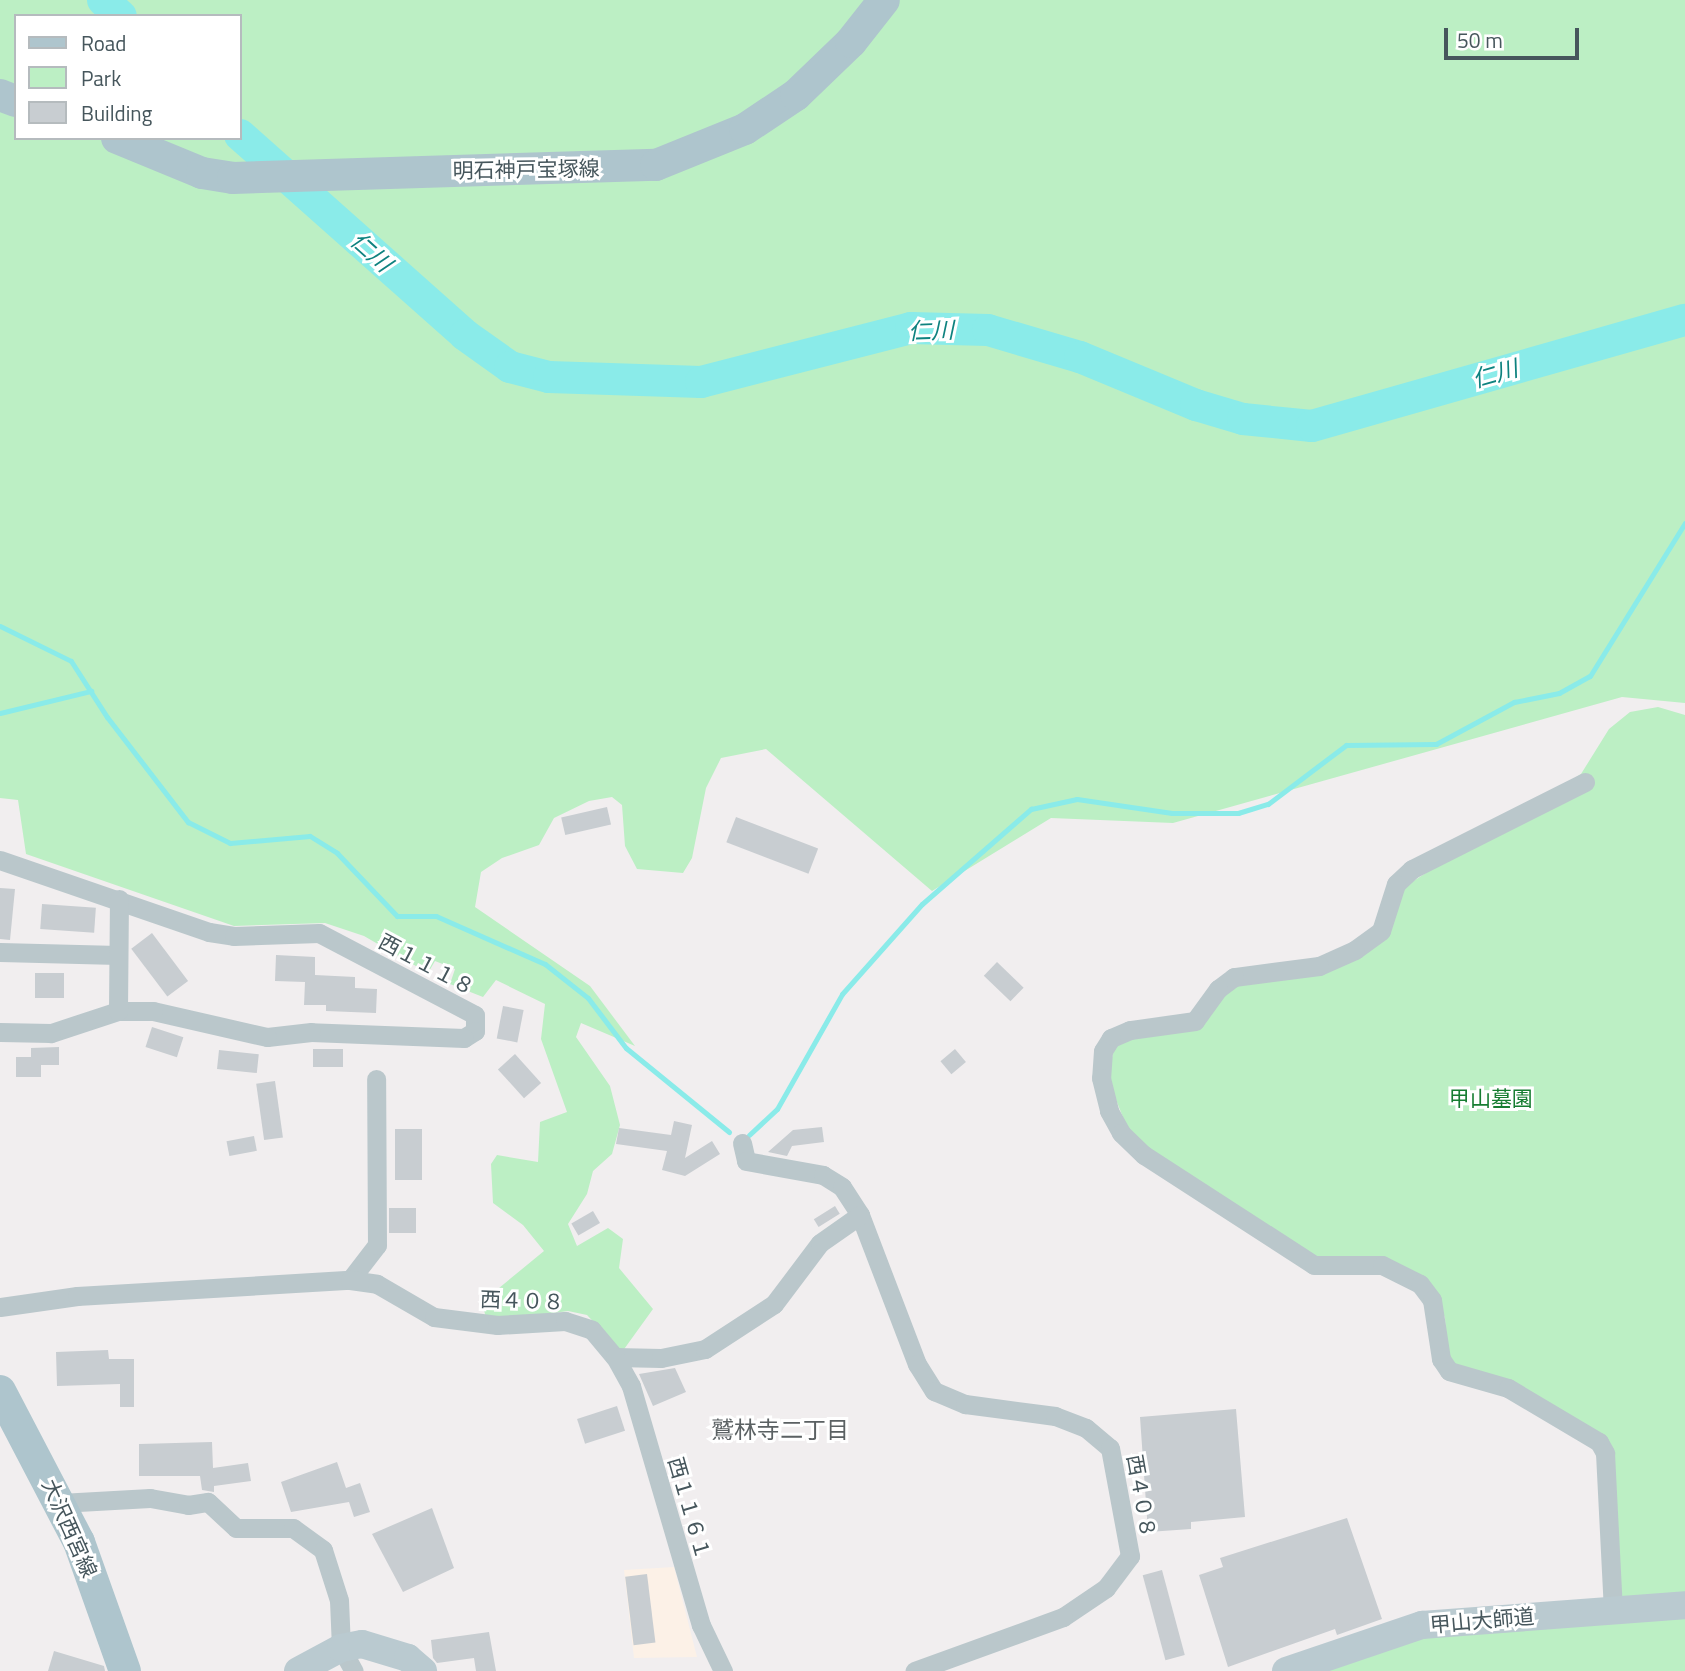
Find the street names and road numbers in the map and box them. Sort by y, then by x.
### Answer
street label: 明石神戸宝塚線 [452,155,600,183]
street label: 西１１１８ [375,928,479,1000]
street label: 西４０８ [480,1286,564,1314]
street label: 西４０８ [1122,1452,1162,1540]
street label: 西１１６１ [663,1454,717,1562]
street label: 大沢西宮線 [37,1475,103,1581]
street label: 甲山大師道 [1429,1603,1535,1637]

